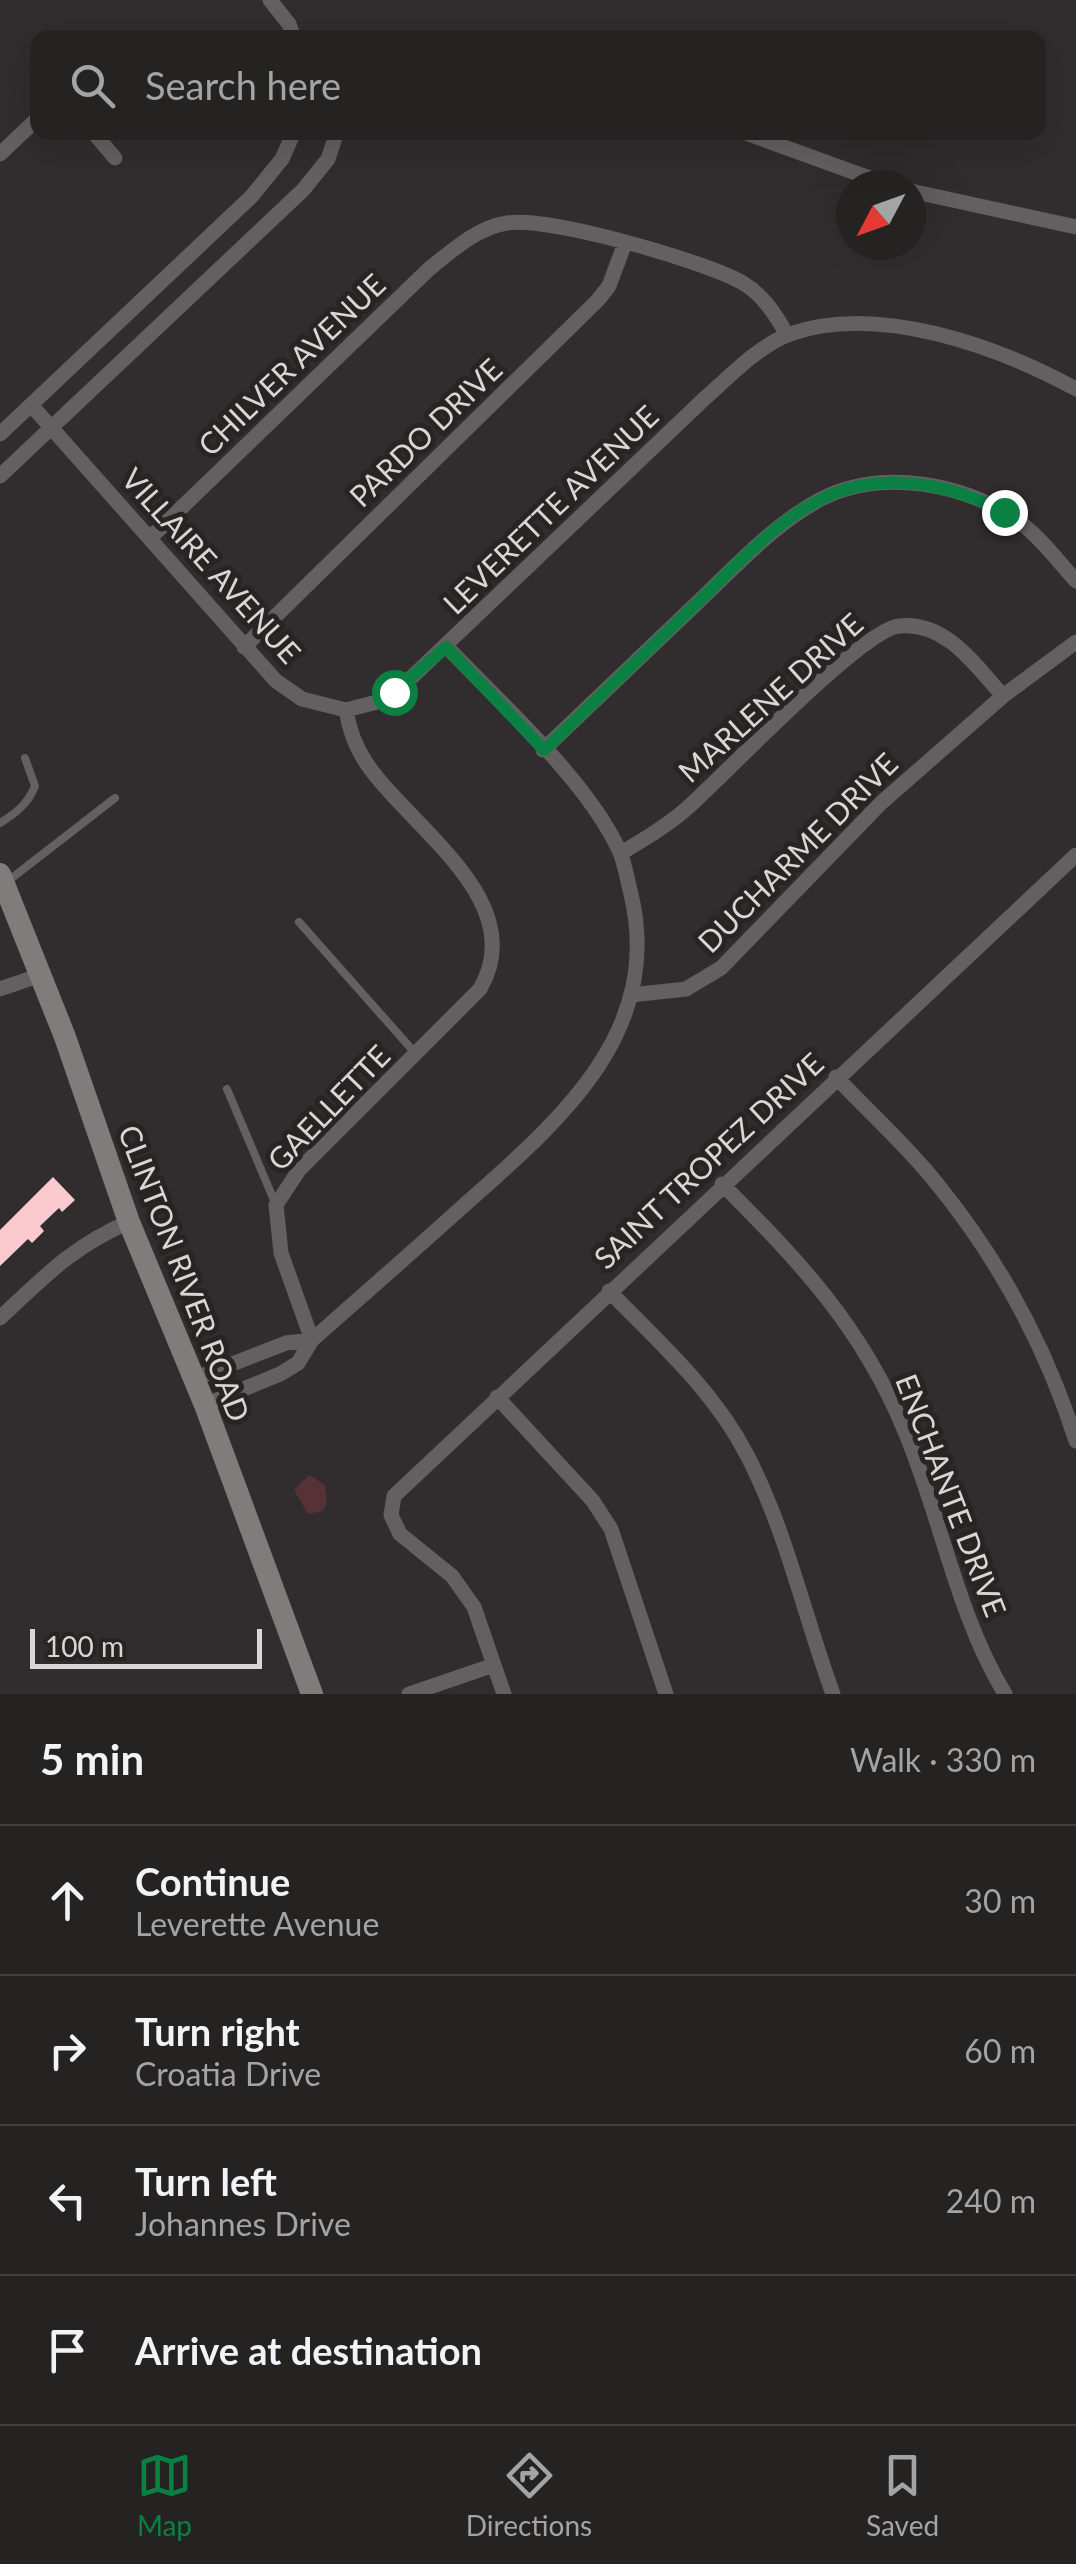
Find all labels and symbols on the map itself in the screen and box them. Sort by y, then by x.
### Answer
north arrow [836,170,926,260]
street label: CHILVER AVENUE [190,266,392,462]
street label: PARDO DRIVE [341,350,509,514]
street label: LEVERETTE AVENUE [435,397,665,621]
street label: VILLAIRE AVENUE [115,460,309,670]
route end [982,490,1028,536]
street label: MARLENE DRIVE [671,605,869,789]
route start [372,670,418,716]
street label: DUCHARME DRIVE [690,745,904,959]
street label: GAELLETTE [259,1037,397,1177]
street label: SAINT TROPEZ DRIVE [586,1044,830,1276]
street label: CLINTON RIVER ROAD [112,1120,258,1426]
street label: ENCHANTE DRIVE [889,1369,1015,1621]
scale bar [30,1624,262,1668]

